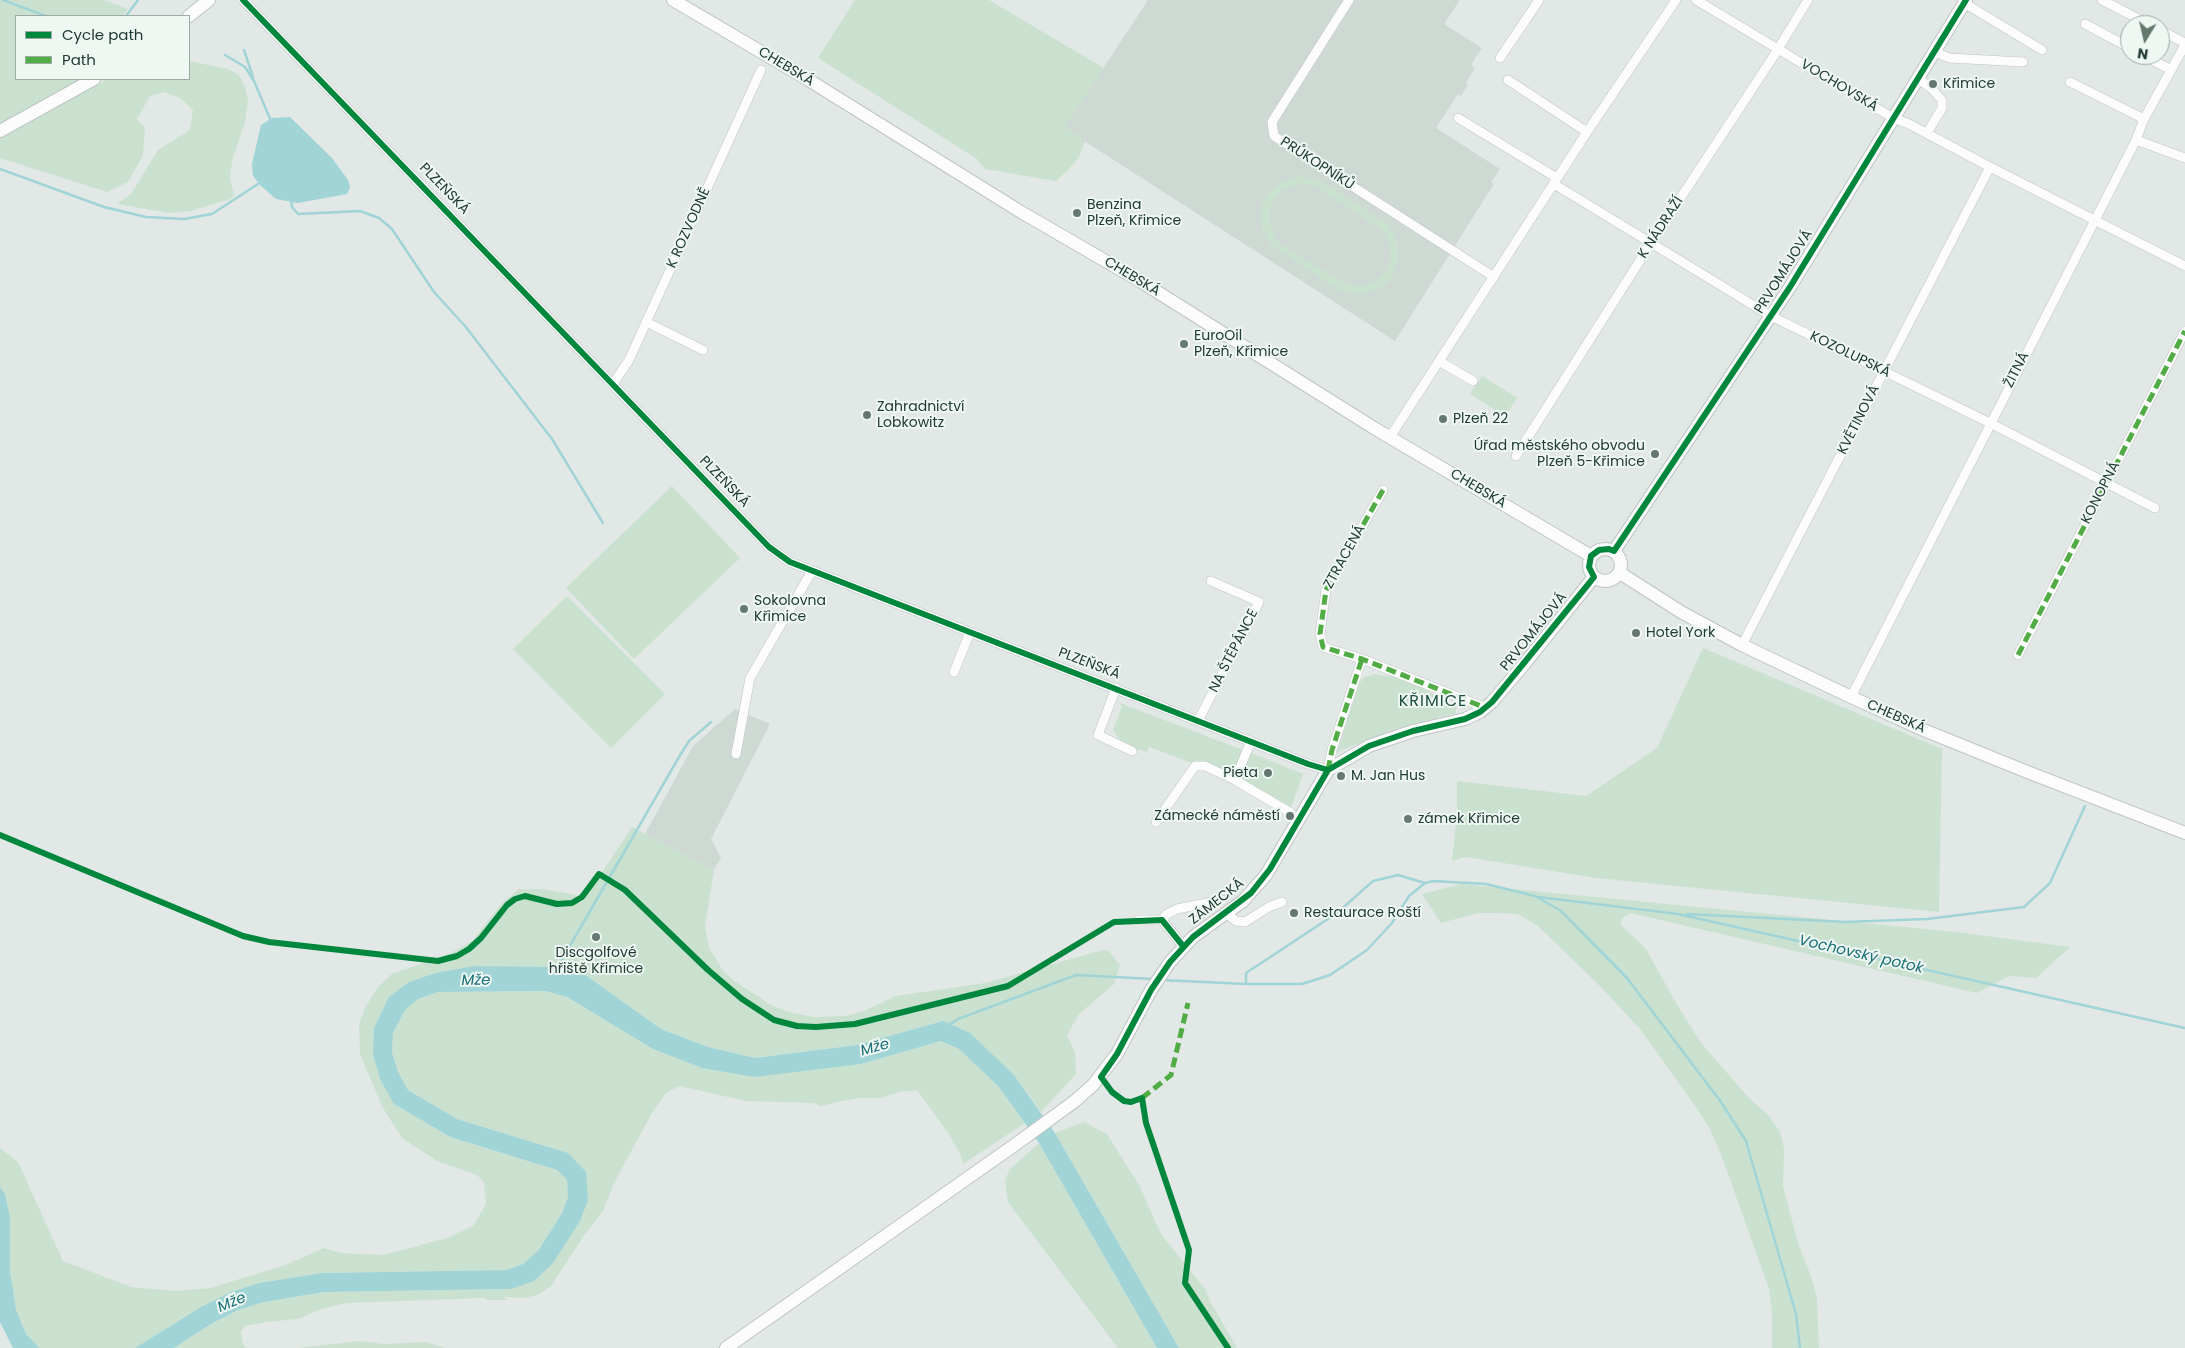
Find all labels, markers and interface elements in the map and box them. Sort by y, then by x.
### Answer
legend [15,15,190,80]
north arrow [2120,15,2170,65]
text: Cycle path [62,24,143,45]
text: N [2136,43,2150,65]
street label: CHEBSKÁ [755,44,817,90]
text: Path [62,49,96,70]
street label: VOCHOVSKÁ [1797,56,1881,116]
place label: Křimice [1943,76,1995,92]
marker: Křimice [1927,78,1939,90]
street label: PRŮKOPNÍKŮ [1277,134,1357,194]
street label: PLZEŇSKÁ [415,160,473,218]
street label: K ROZVODNĚ [664,185,714,271]
street label: K NÁDRAŽÍ [1635,194,1687,262]
place label: Benzina Plzeň, Křimice [1087,197,1181,230]
marker: Benzina Plzeň, Křimice [1071,207,1083,219]
street label: PRVOMÁJOVÁ [1751,227,1817,317]
street label: CHEBSKÁ [1101,254,1163,300]
place label: EuroOil Plzeň, Křimice [1194,328,1288,361]
street label: KOZOLUPSKÁ [1807,328,1893,382]
marker: EuroOil Plzeň, Křimice [1178,338,1190,350]
street label: ŽITNÁ [2001,349,2033,391]
street label: KVĚTINOVÁ [1834,382,1884,458]
place label: Zahradnictví Lobkowitz [877,399,964,432]
marker: Zahradnictví Lobkowitz [861,409,873,421]
place label: Plzeň 22 [1453,411,1508,427]
marker: Plzeň 22 [1437,413,1449,425]
place label: Úřad městského obvodu Plzeň 5-Křimice [1474,438,1645,471]
marker: Úřad městského obvodu Plzeň 5-Křimice [1649,448,1661,460]
street label: PLZEŇSKÁ [695,453,753,511]
street label: KONOPNÁ [2078,459,2124,527]
street label: CHEBSKÁ [1447,466,1509,512]
street label: ZTRACENÁ [1321,522,1369,592]
street label: PRVOMÁJOVÁ [1497,589,1571,675]
place label: Sokolovna Křimice [754,593,826,626]
marker: Sokolovna Křimice [738,603,750,615]
street label: NA ŠTĚPÁNCE [1206,606,1262,696]
place label: Hotel York [1646,625,1715,641]
marker: Hotel York [1630,627,1642,639]
street label: PLZEŇSKÁ [1056,645,1122,683]
district label: KŘIMICE [1398,692,1468,712]
street label: CHEBSKÁ [1864,697,1928,737]
place label: Pieta [1223,765,1258,781]
marker: Pieta [1262,767,1274,779]
place label: M. Jan Hus [1351,768,1425,784]
marker: M. Jan Hus [1335,770,1347,782]
place label: Zámecké náměstí [1154,808,1280,824]
marker: Zámecké náměstí [1284,810,1296,822]
place label: zámek Křimice [1418,811,1520,827]
marker: zámek Křimice [1402,813,1414,825]
street label: ZÁMECKÁ [1186,875,1248,929]
place label: Restaurace Roští [1304,905,1421,921]
marker: Restaurace Roští [1288,907,1300,919]
marker: Discgolfové hřiště Křimice [590,931,602,943]
water label: Vochovský potok [1797,932,1925,978]
place label: Discgolfové hřiště Křimice [549,945,643,978]
water label: Mže [461,972,491,990]
water label: Mže [859,1036,891,1060]
water label: Mže [215,1289,249,1317]

